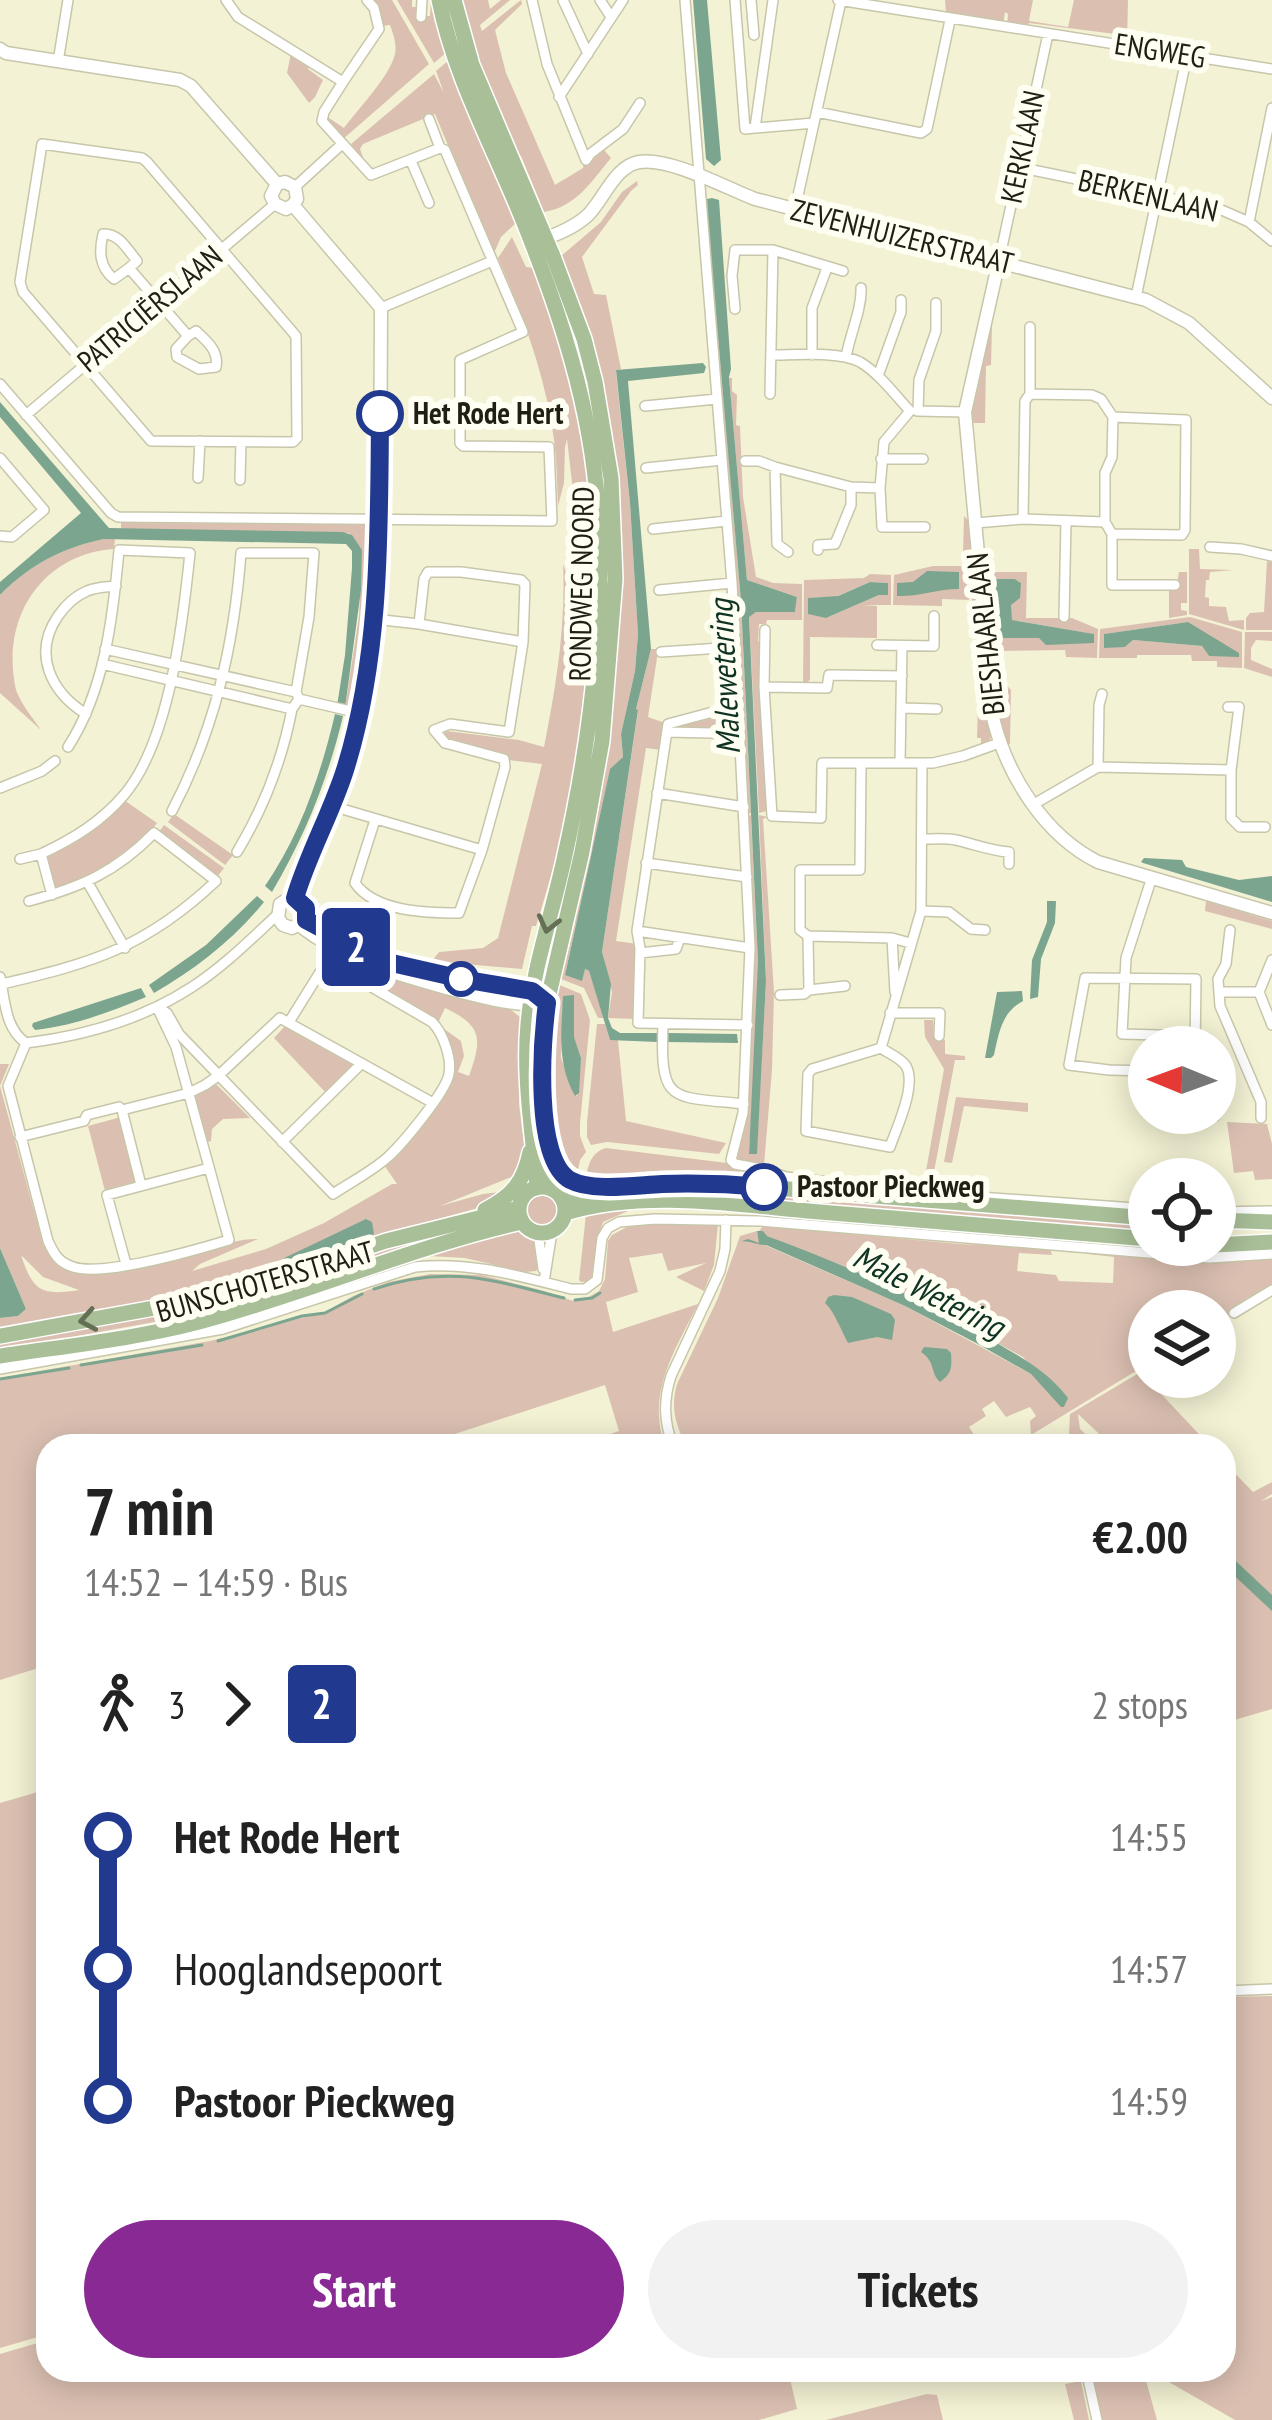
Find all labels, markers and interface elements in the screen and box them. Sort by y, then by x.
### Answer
street label: ENGWEG [1112,23,1209,76]
street label: KERKLAAN [991,87,1052,206]
street label: BERKENLAAN [1075,160,1222,230]
street label: ZEVENHUIZERSTRAAT [787,189,1018,282]
street label: PATRICIËRSLAAN [69,236,229,380]
marker: Het Rode Hert [358,392,402,436]
place label: Het Rode Hert [413,393,564,432]
street label: RONDWEG NOORD [559,486,602,682]
street label: BIESHAARLAAN [957,551,1012,717]
water label: Malewetering [698,596,749,756]
line badge: 2 [317,908,395,986]
one-way arrow [537,914,562,934]
text: 2 [346,919,366,974]
unlabelled marker [445,963,477,995]
north arrow [1128,1026,1236,1134]
map controls [1128,1026,1236,1398]
button: locate [1128,1158,1236,1266]
marker: Pastoor Pieckweg [742,1165,786,1209]
place label: Pastoor Pieckweg [797,1166,984,1205]
street label: BUNSCHOTERSTRAAT [151,1231,378,1330]
water label: Male Wetering [846,1234,1014,1348]
button: layers [1128,1290,1236,1398]
one-way arrow [79,1306,99,1331]
text: 7 min [84,1468,214,1553]
text: €2.00 [1092,1507,1188,1565]
text: 14:52 – 14:59 · Bus [84,1556,348,1607]
icon: walk [84,1671,150,1737]
icon: forward [204,1671,270,1737]
text: 2 [312,1676,332,1731]
text: 3 [168,1679,186,1730]
text: 2 stops [1092,1679,1188,1730]
text: Het Rode Hert [174,1807,400,1865]
text: 14:55 [1110,1811,1188,1862]
text: Hooglandsepoort [174,1939,442,1997]
text: 14:57 [1110,1943,1188,1994]
text: Pastoor Pieckweg [174,2071,455,2129]
text: 14:59 [1110,2075,1188,2126]
button: Start [84,2220,624,2358]
button: Tickets [648,2220,1188,2358]

